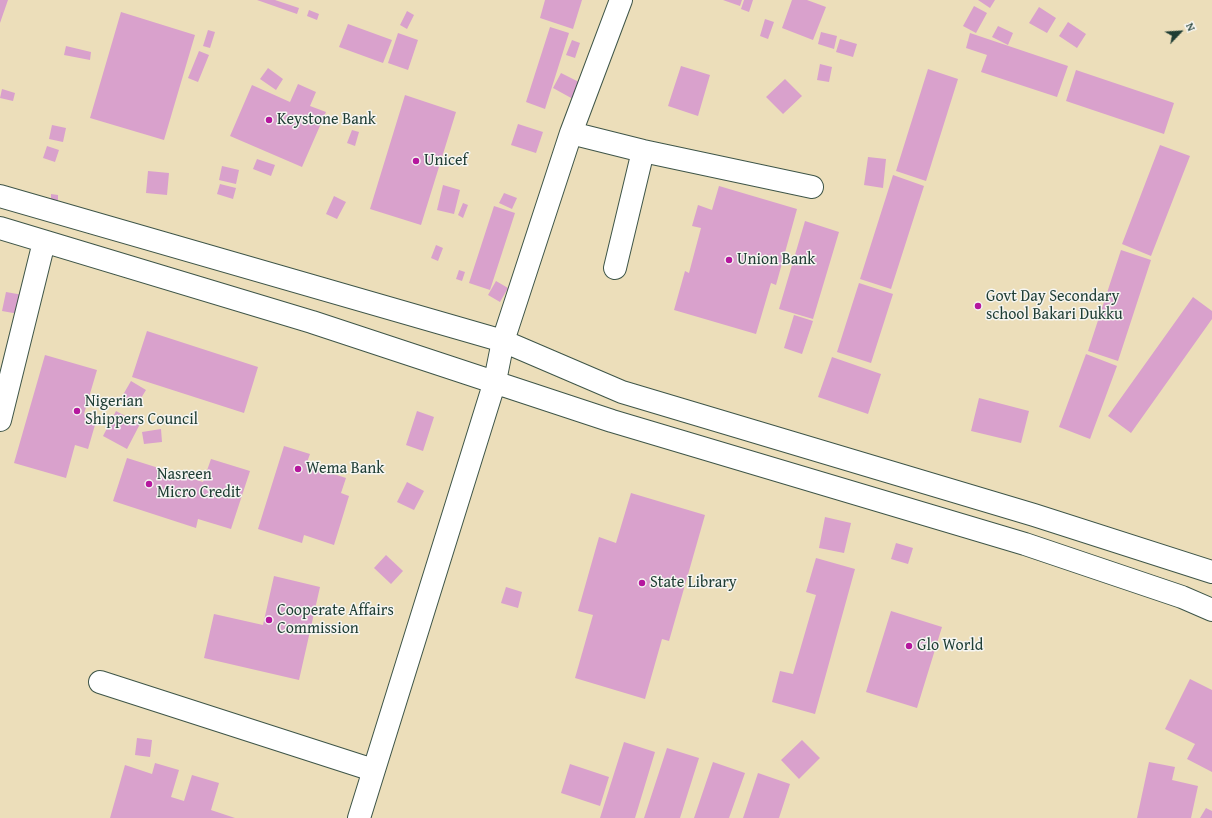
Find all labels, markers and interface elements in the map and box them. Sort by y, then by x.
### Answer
north arrow [1160,12,1200,52]
text: N [1182,20,1200,34]
place label: Keystone Bank [277,110,376,130]
marker: Keystone Bank [264,115,274,125]
place label: Unicef [424,151,468,171]
marker: Unicef [411,156,421,166]
place label: Union Bank [737,250,815,270]
marker: Union Bank [724,255,734,265]
place label: Govt Day Secondary school Bakari Dukku [986,287,1123,325]
marker: Govt Day Secondary school Bakari Dukku [973,301,983,311]
place label: Nigerian Shippers Council [85,392,198,430]
marker: Nigerian Shippers Council [72,406,82,416]
place label: Wema Bank [306,459,384,479]
marker: Wema Bank [293,464,303,474]
place label: Nasreen Micro Credit [157,465,241,503]
marker: Nasreen Micro Credit [144,479,154,489]
place label: State Library [650,573,737,593]
marker: State Library [637,578,647,588]
place label: Cooperate Affairs Commission [277,601,394,639]
marker: Cooperate Affairs Commission [264,615,274,625]
place label: Glo World [917,636,983,656]
marker: Glo World [904,641,914,651]

